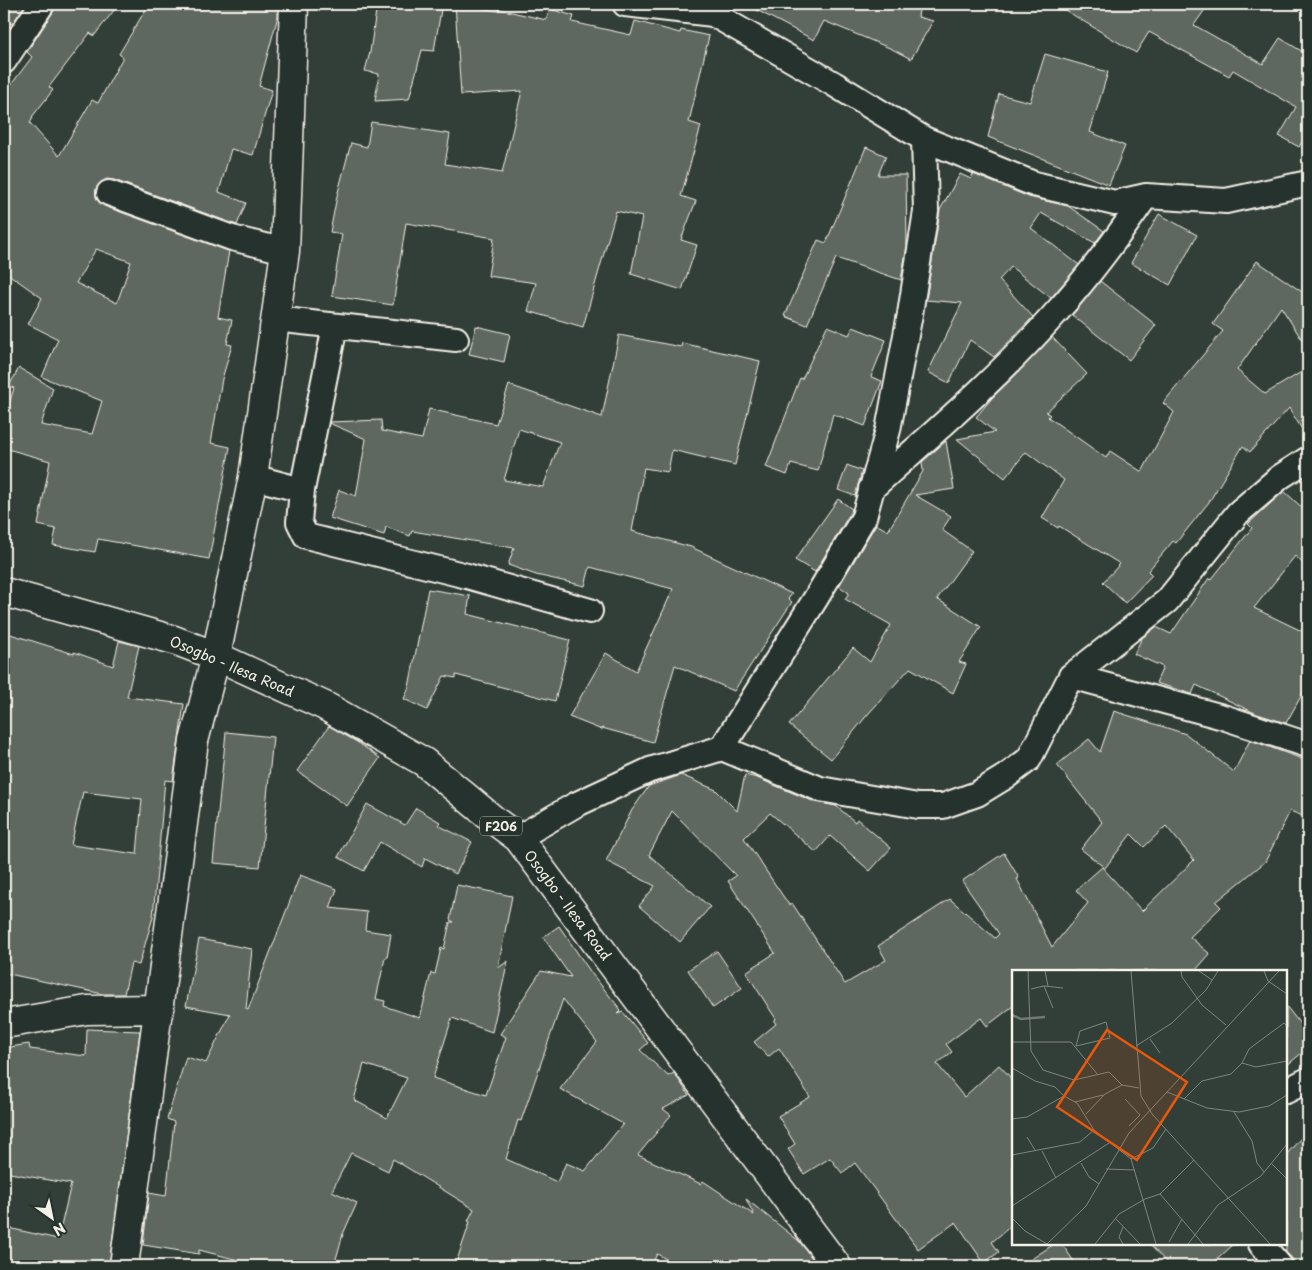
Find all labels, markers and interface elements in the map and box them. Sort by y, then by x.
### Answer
street label: Osogbo - Ilesa Road [167,630,297,702]
road number: F206 [480,816,522,836]
street label: Osogbo - Ilesa Road [519,845,617,965]
inset map [1012,970,1287,1245]
north arrow [28,1192,78,1242]
text: N [49,1217,70,1241]

